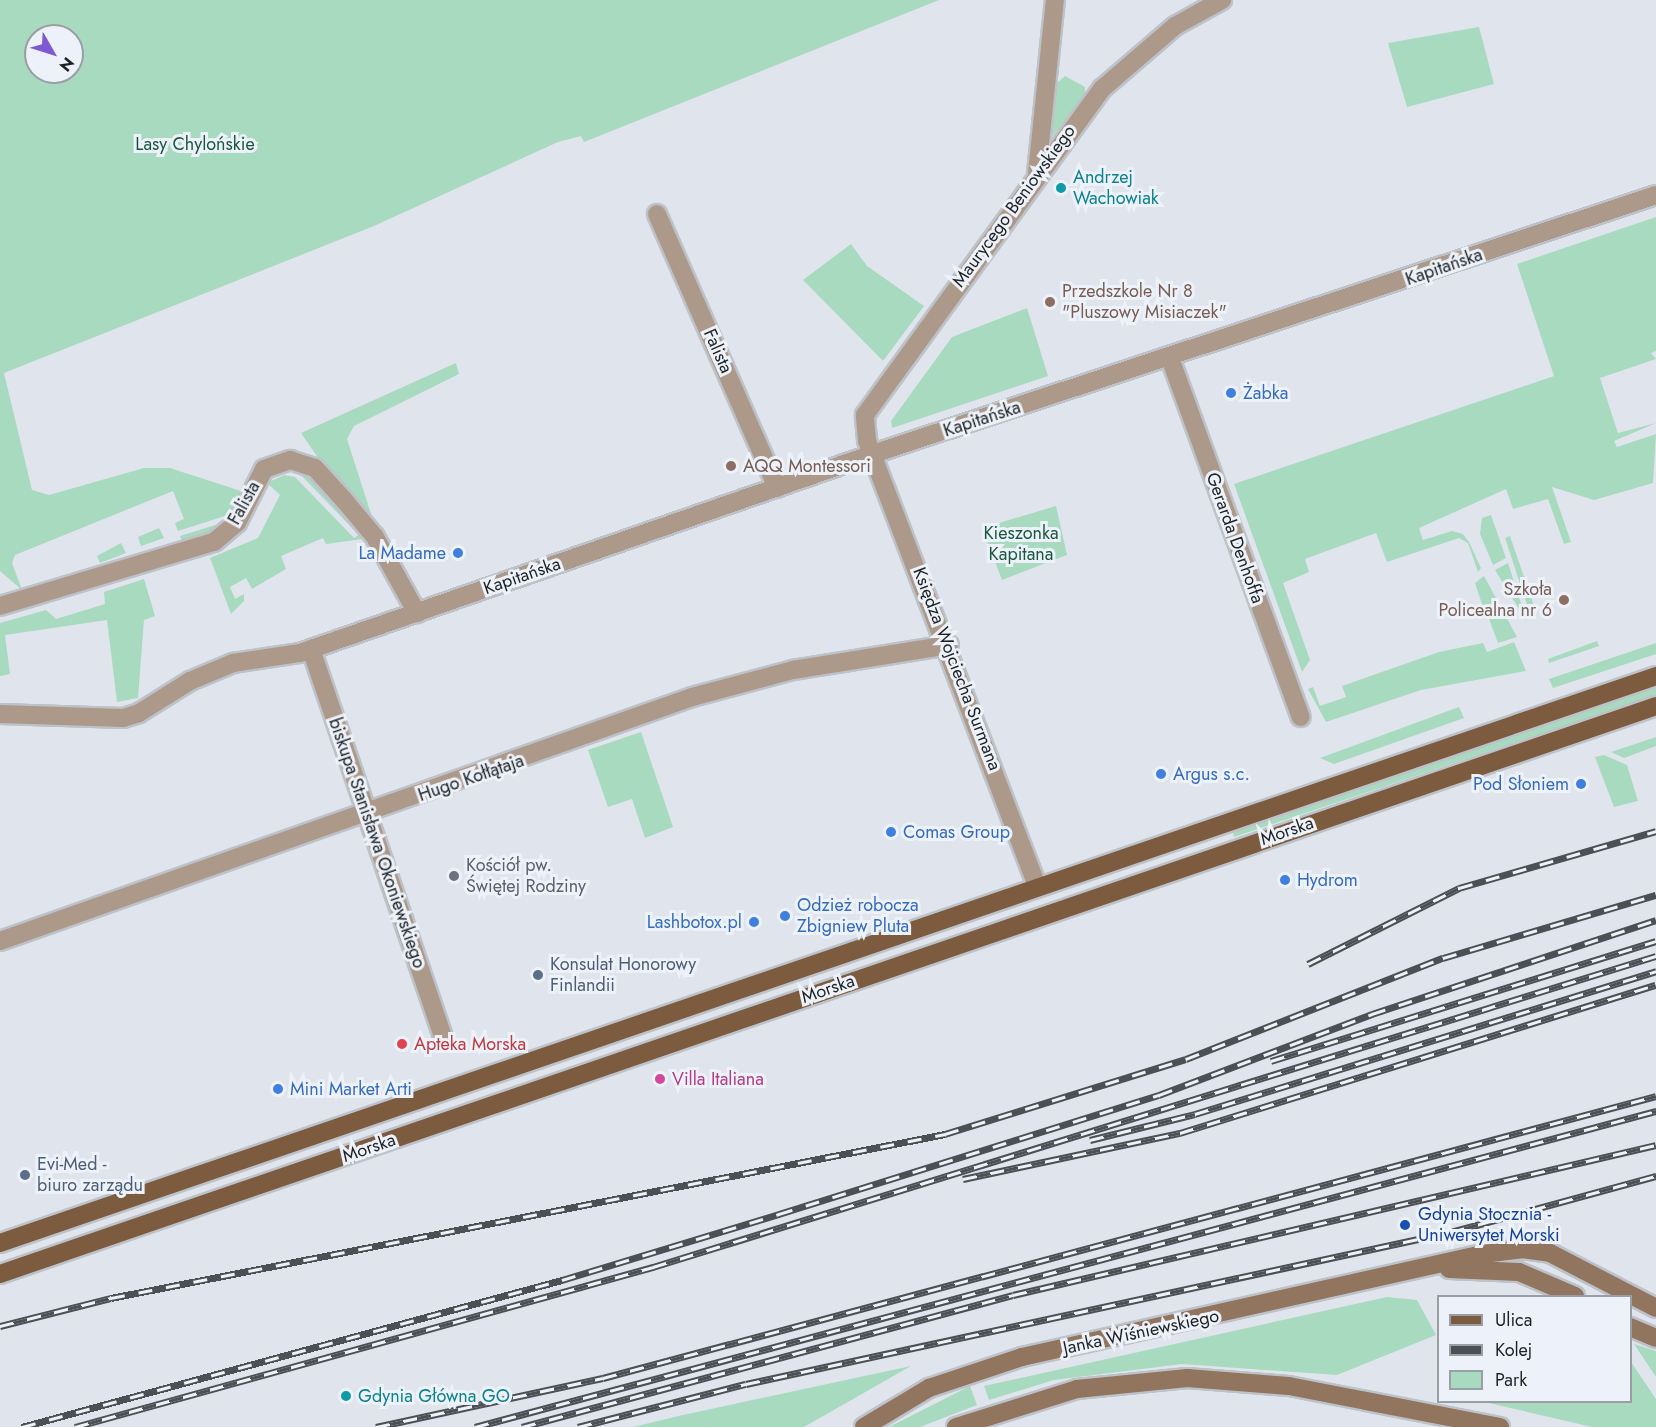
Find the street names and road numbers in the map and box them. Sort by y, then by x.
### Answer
street label: Maurycego Beniowskiego [948,121,1080,291]
street label: Kapitańska [1403,244,1485,290]
street label: Falista [699,326,737,376]
street label: Kapitańska [941,396,1023,442]
street label: Gerarda Denhoffa [1201,470,1269,606]
street label: Falista [223,478,265,528]
street label: Kapitańska [481,553,563,599]
street label: Księdza Wojciecha Surmana [908,564,1006,774]
street label: biskupa Stanisława Okoniewskiego [324,715,430,971]
street label: Hugo Kołłątaja [415,750,527,806]
street label: Morska [1258,812,1316,850]
street label: Morska [799,970,857,1008]
street label: Morska [340,1129,398,1167]
street label: Janka Wiśniewskiego [1061,1305,1221,1359]

